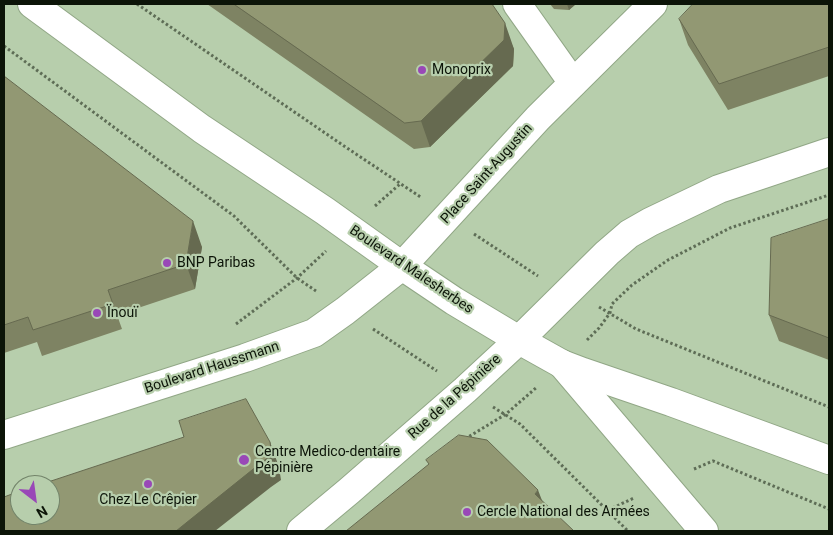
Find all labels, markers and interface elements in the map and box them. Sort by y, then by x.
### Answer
place label: Monoprix [432,62,491,78]
marker: Monoprix [416,64,428,76]
street label: Place Saint-Augustin [438,120,536,228]
street label: Boulevard Malesherbes [346,222,476,318]
place label: BNP Paribas [177,255,255,271]
marker: BNP Paribas [161,257,173,269]
place label: Ïnouï [107,305,138,321]
marker: Ïnouï [91,307,103,319]
street label: Boulevard Haussmann [143,338,281,398]
street label: Rue de la Pépinière [405,351,505,443]
place label: Centre Medico-dentaire Pépinière [255,444,400,477]
marker: Centre Medico-dentaire Pépinière [237,453,251,467]
north arrow [10,475,60,525]
marker: Chez Le Crêpier [142,478,154,490]
place label: Chez Le Crêpier [99,492,197,508]
text: N [34,503,50,522]
place label: Cercle National des Armées [477,504,650,520]
marker: Cercle National des Armées [461,506,473,518]

